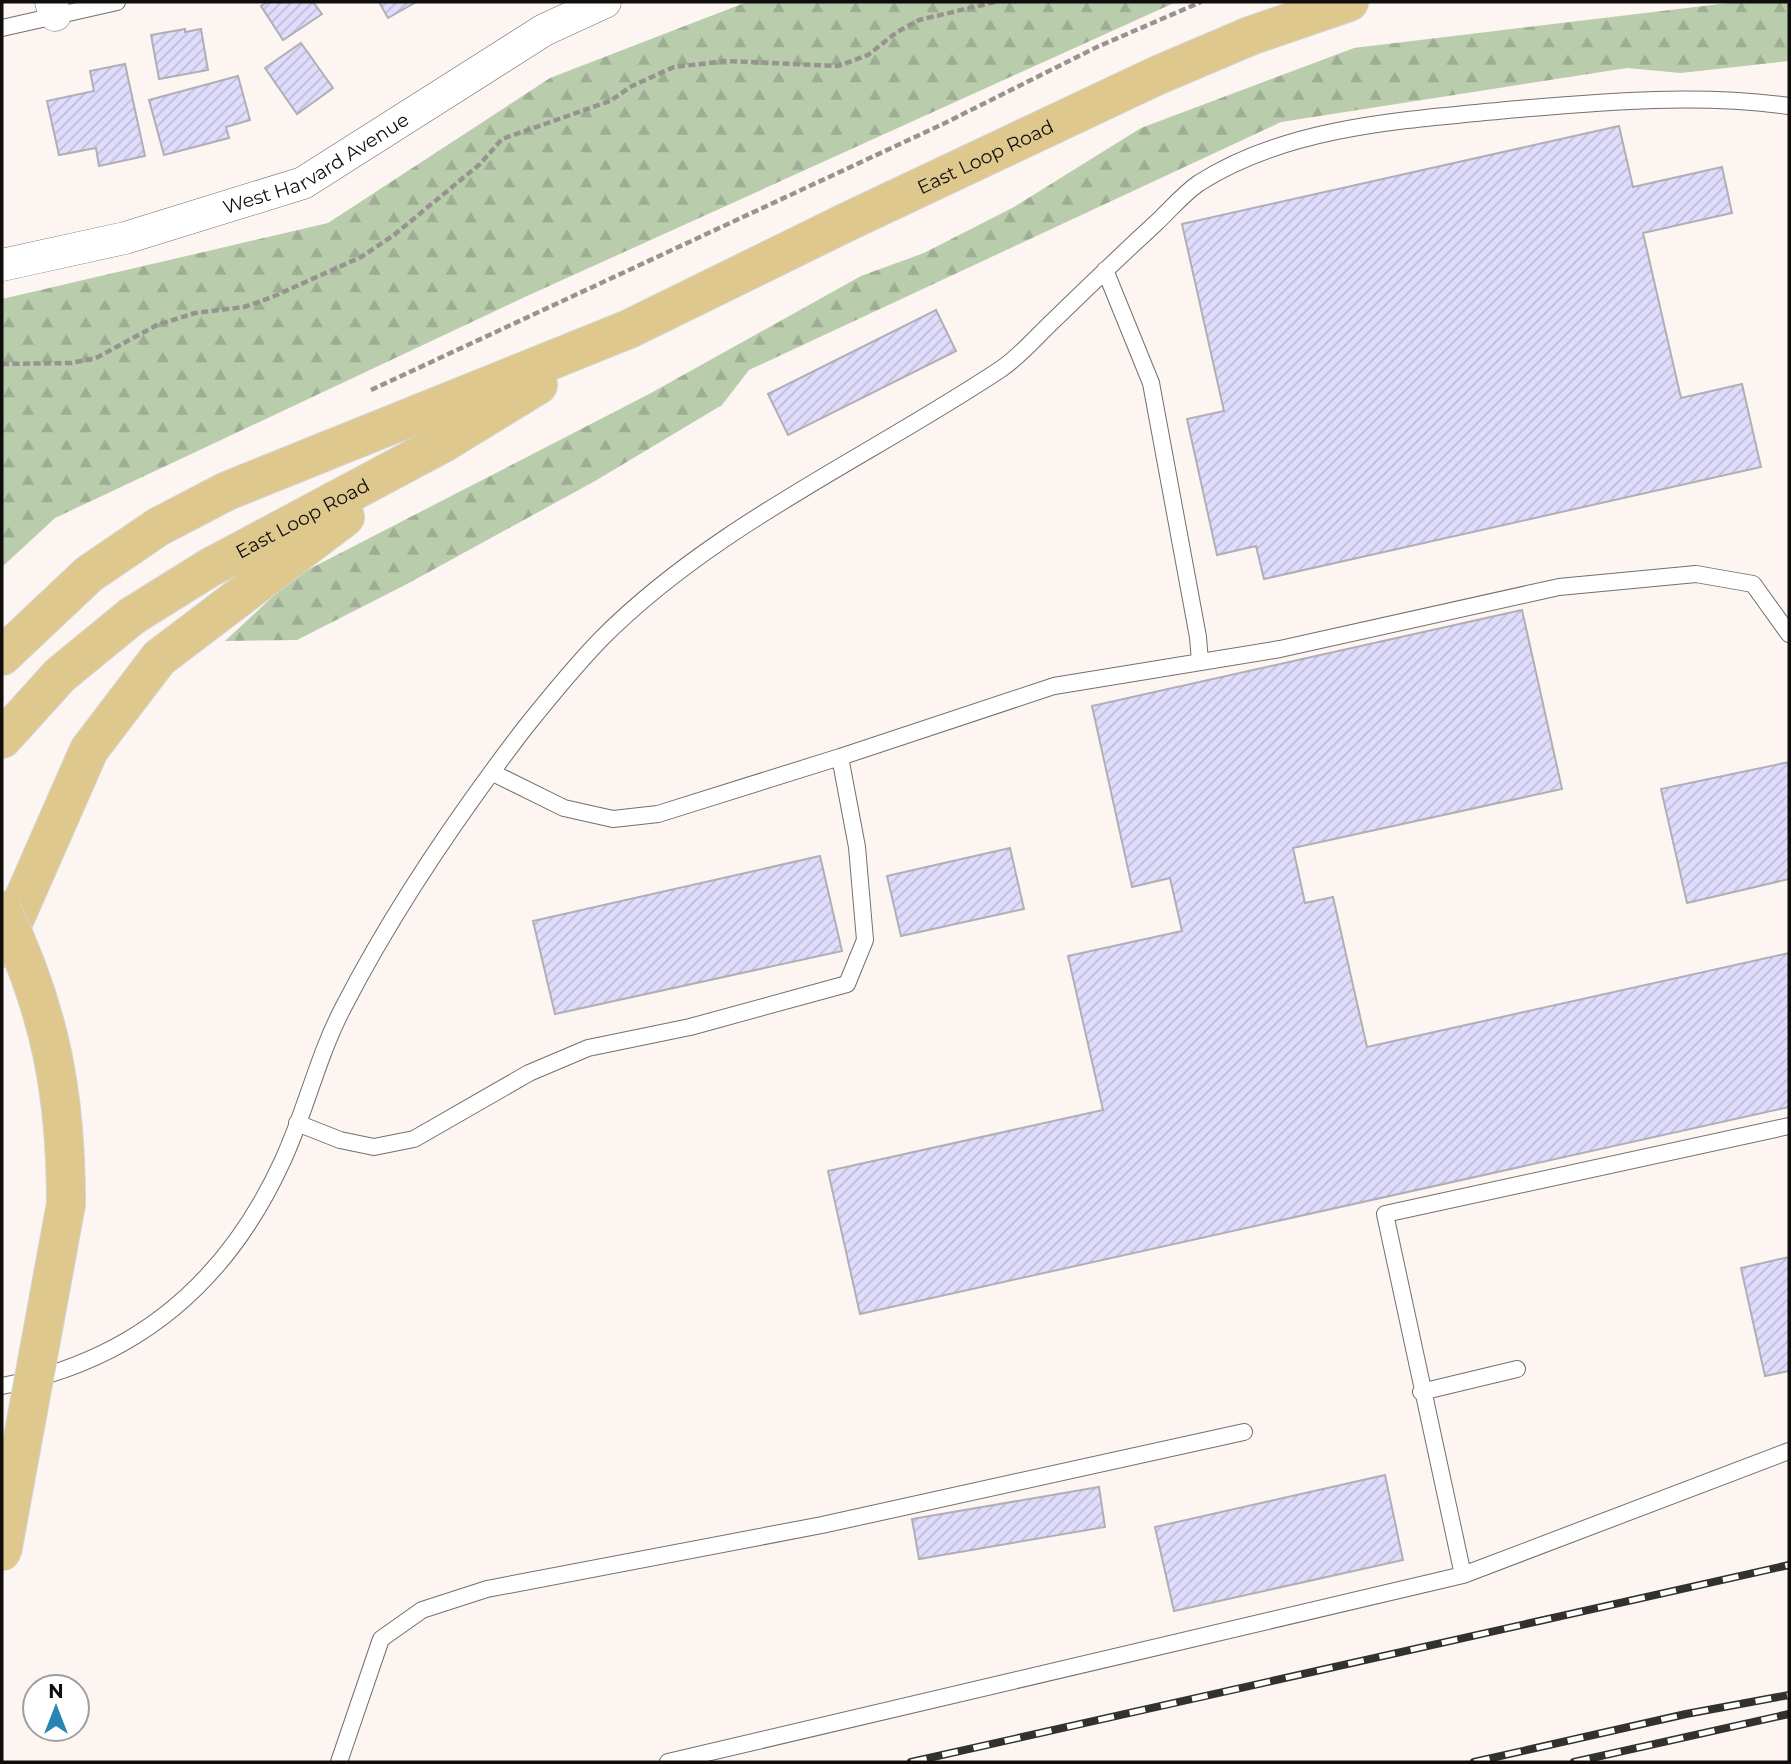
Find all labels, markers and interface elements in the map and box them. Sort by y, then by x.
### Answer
street label: West Harvard Avenue [220,108,413,219]
street label: East Loop Road [913,115,1057,199]
street label: East Loop Road [232,474,373,564]
north arrow [21,1673,91,1743]
text: N [48,1680,64,1703]

